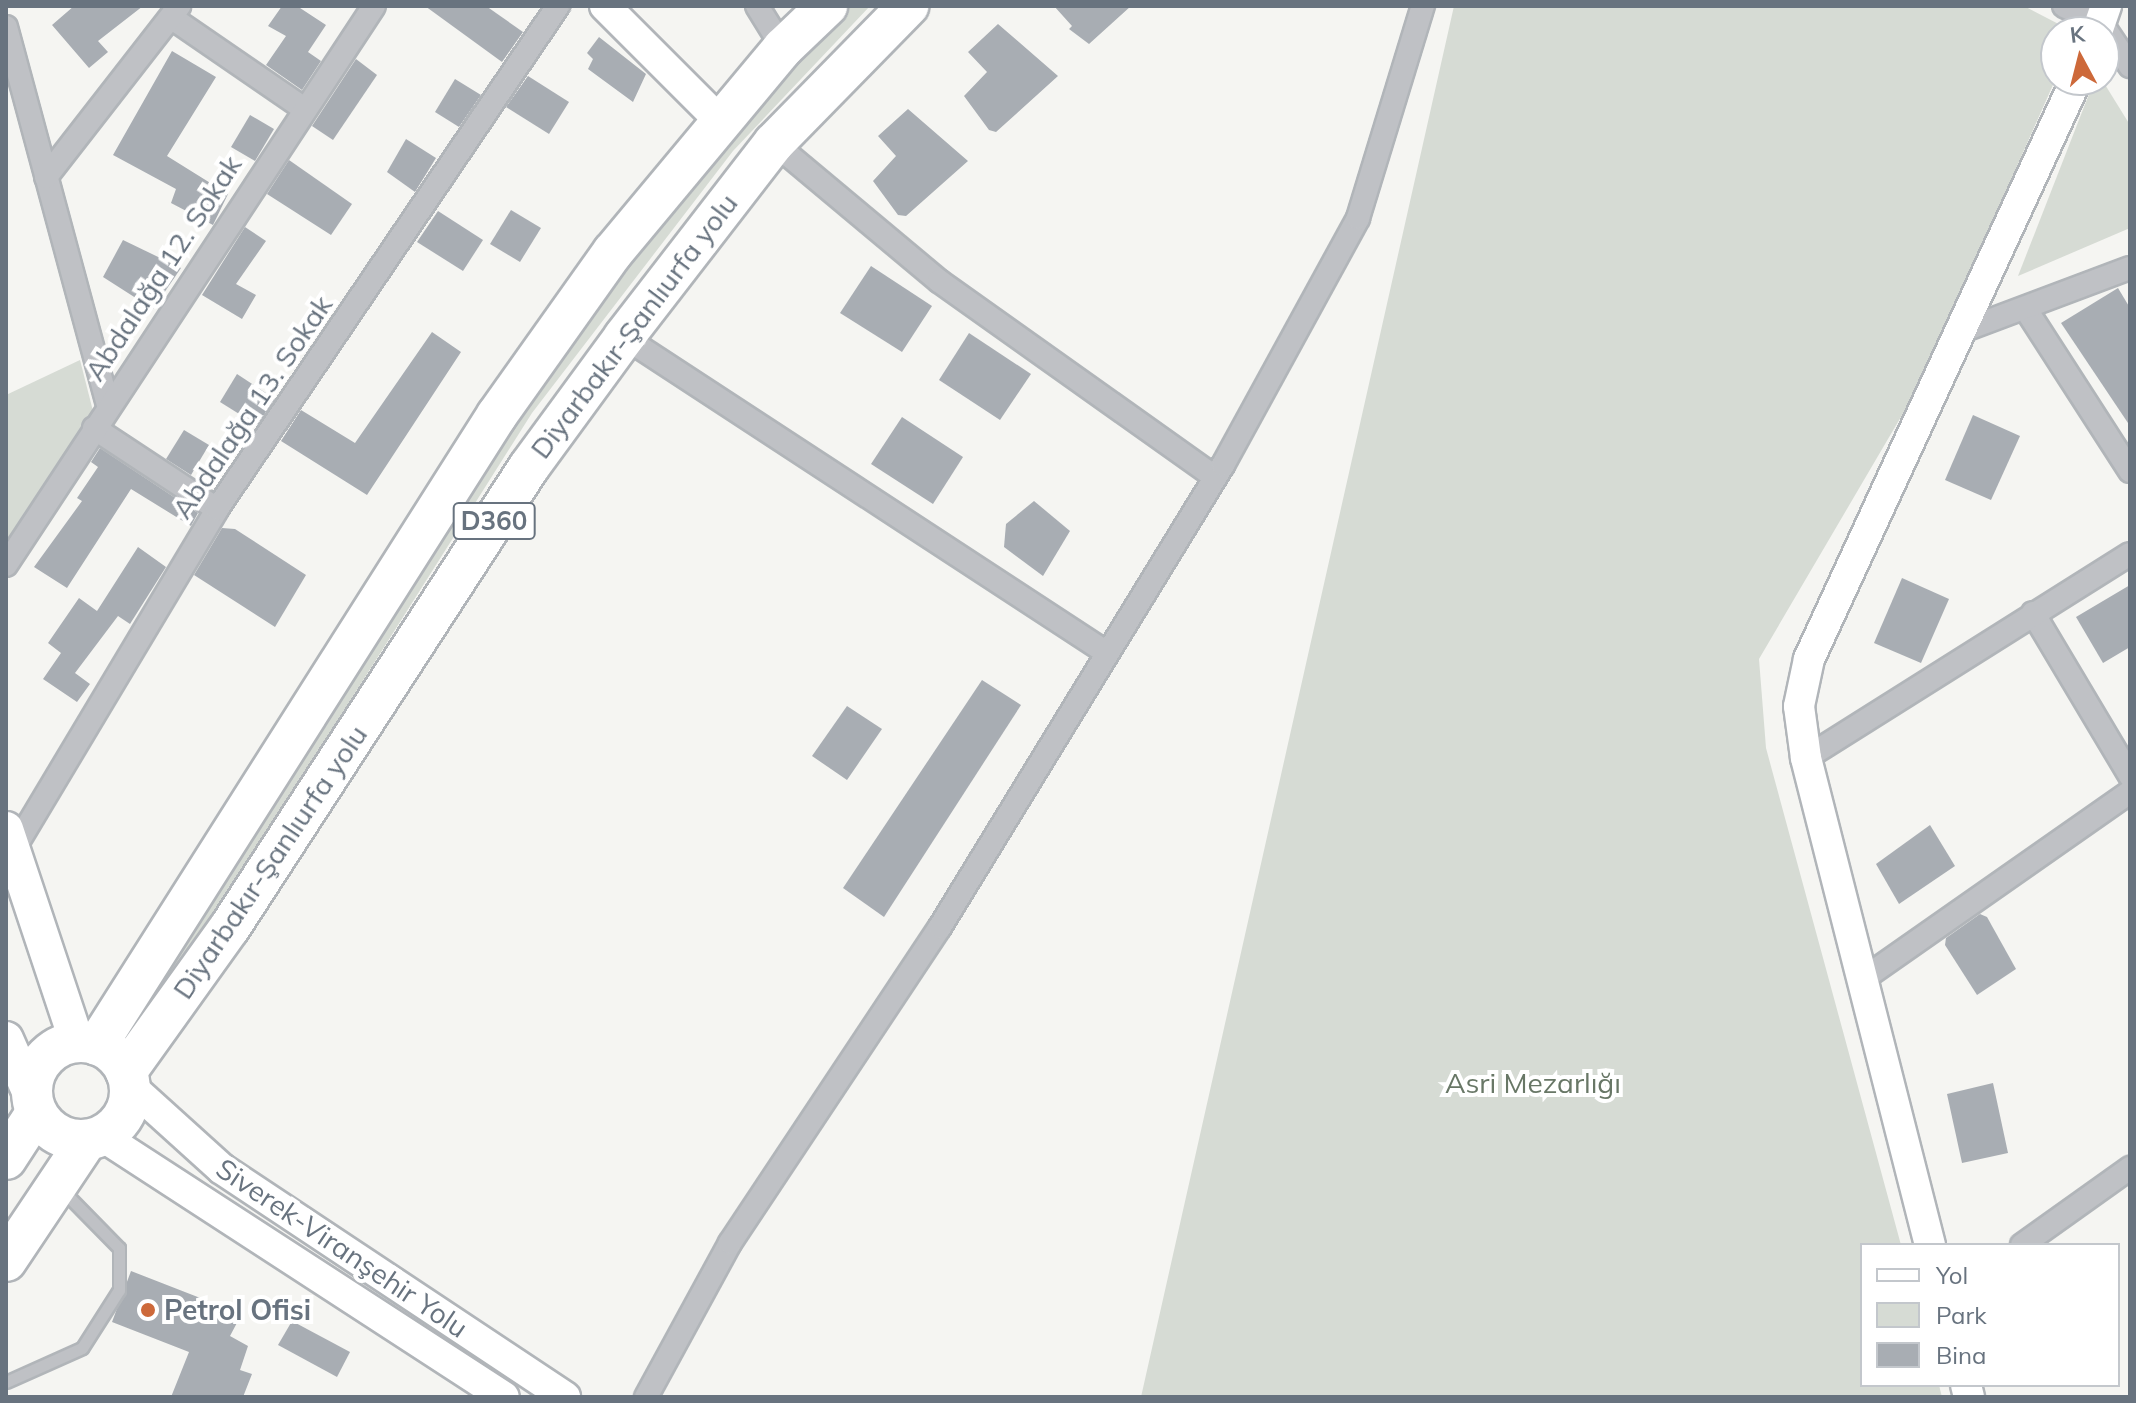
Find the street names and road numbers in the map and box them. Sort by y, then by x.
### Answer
street label: Abdalağa 12. Sokak [78,149,248,387]
street label: Diyarbakır-Şanlıurfa yolu [523,187,745,465]
street label: Abdalağa 13. Sokak [165,289,339,525]
road number: D360 [452,499,536,543]
street label: Diyarbakır-Şanlıurfa yolu [166,719,374,1005]
street label: Siverek-Viranşehir Yolu [210,1151,474,1345]

